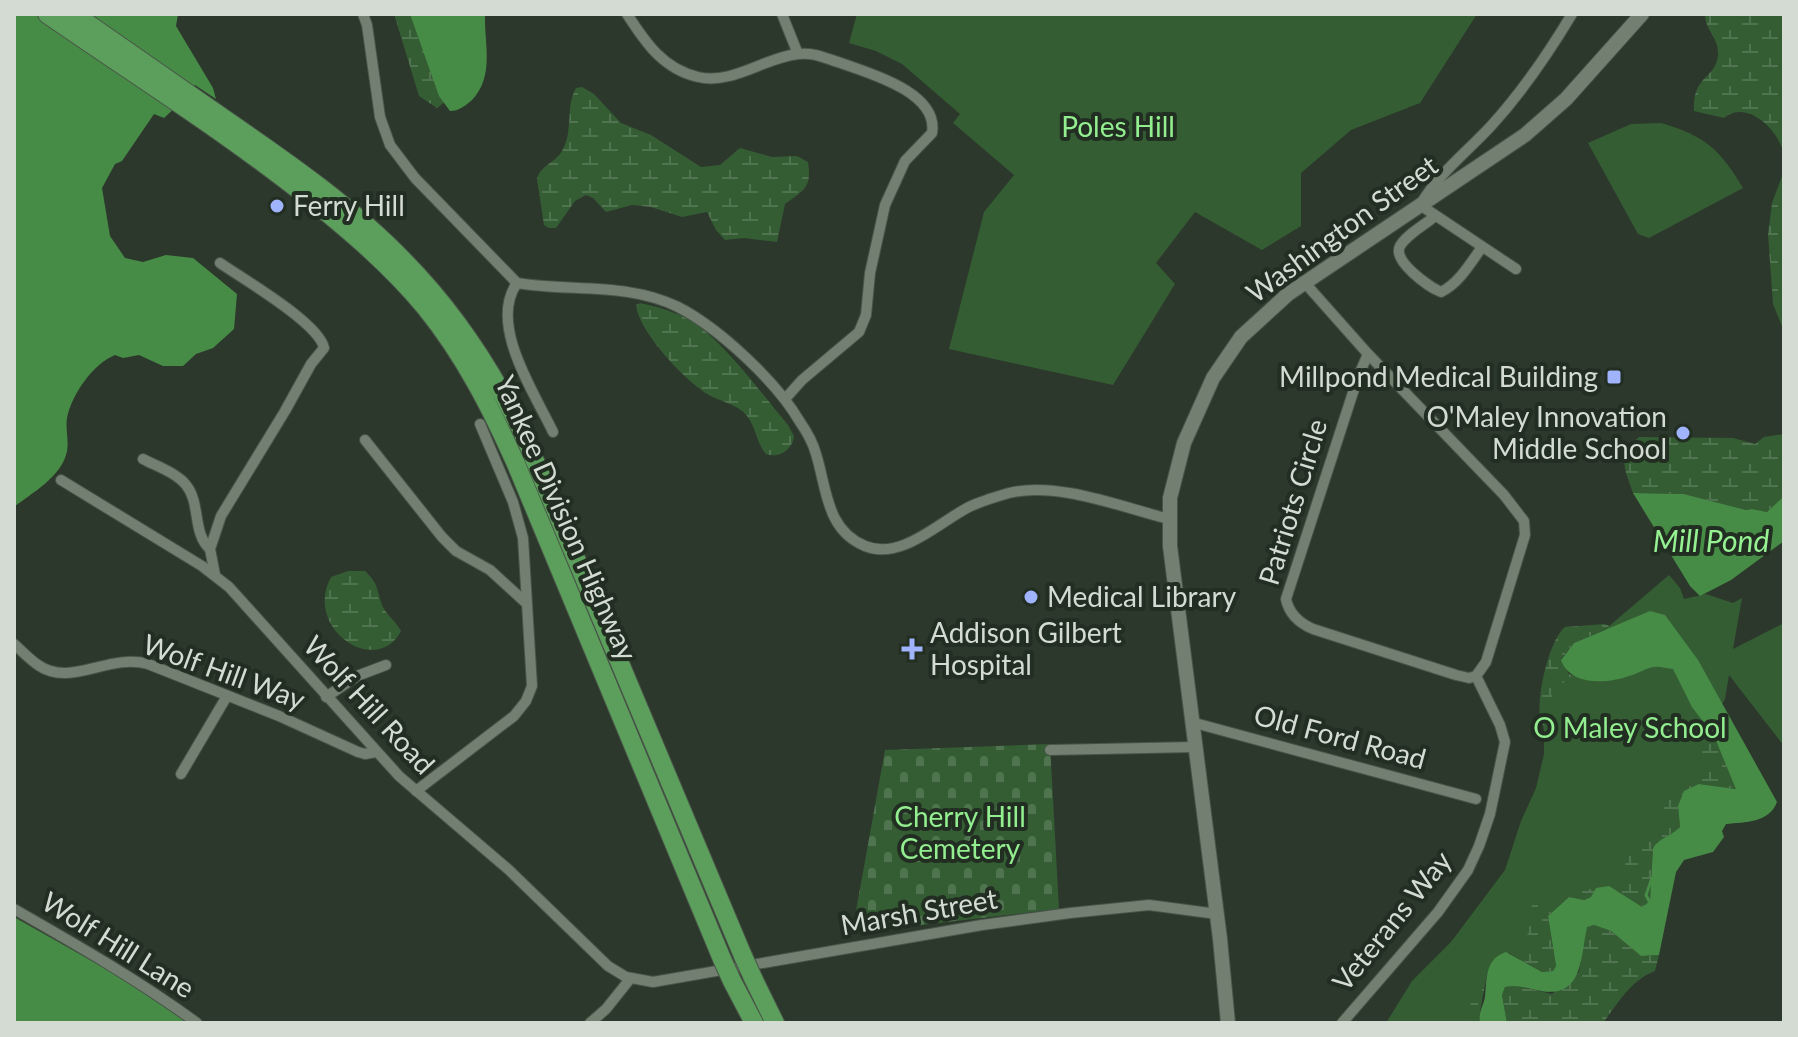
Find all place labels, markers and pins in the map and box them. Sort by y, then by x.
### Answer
place label: Ferry Hill [293,188,405,222]
marker: Ferry Hill [268,197,286,215]
place label: Millpond Medical Building [1279,359,1598,393]
marker: Millpond Medical Building [1605,368,1623,386]
place label: O'Maley Innovation Middle School [1426,399,1667,465]
marker: O'Maley Innovation Middle School [1674,424,1692,442]
place label: Medical Library [1047,579,1237,613]
marker: Medical Library [1022,588,1040,606]
place label: Addison Gilbert Hospital [930,615,1122,681]
marker: Addison Gilbert Hospital [901,638,923,660]

